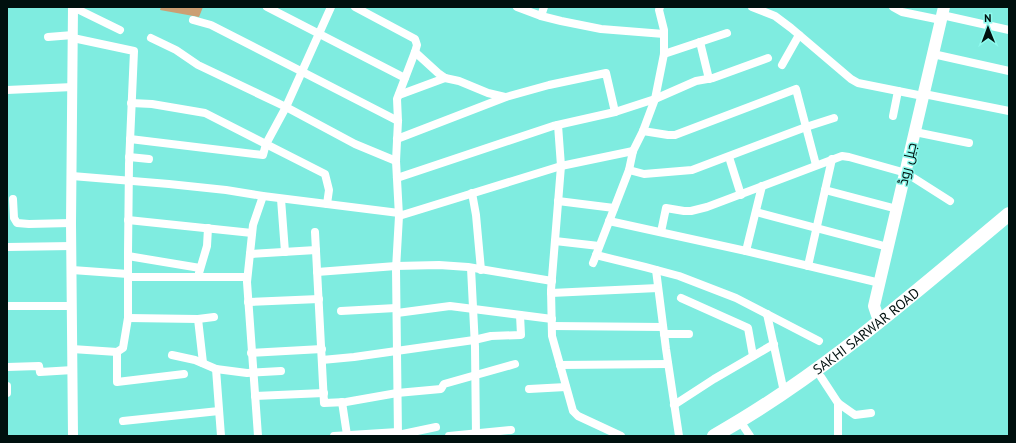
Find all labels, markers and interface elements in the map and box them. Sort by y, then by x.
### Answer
north arrow [968,8,1008,48]
text: N [984,11,992,25]
street label: جیل روڈ [893,141,921,187]
street label: SAKHI SARWAR ROAD [809,284,923,378]

